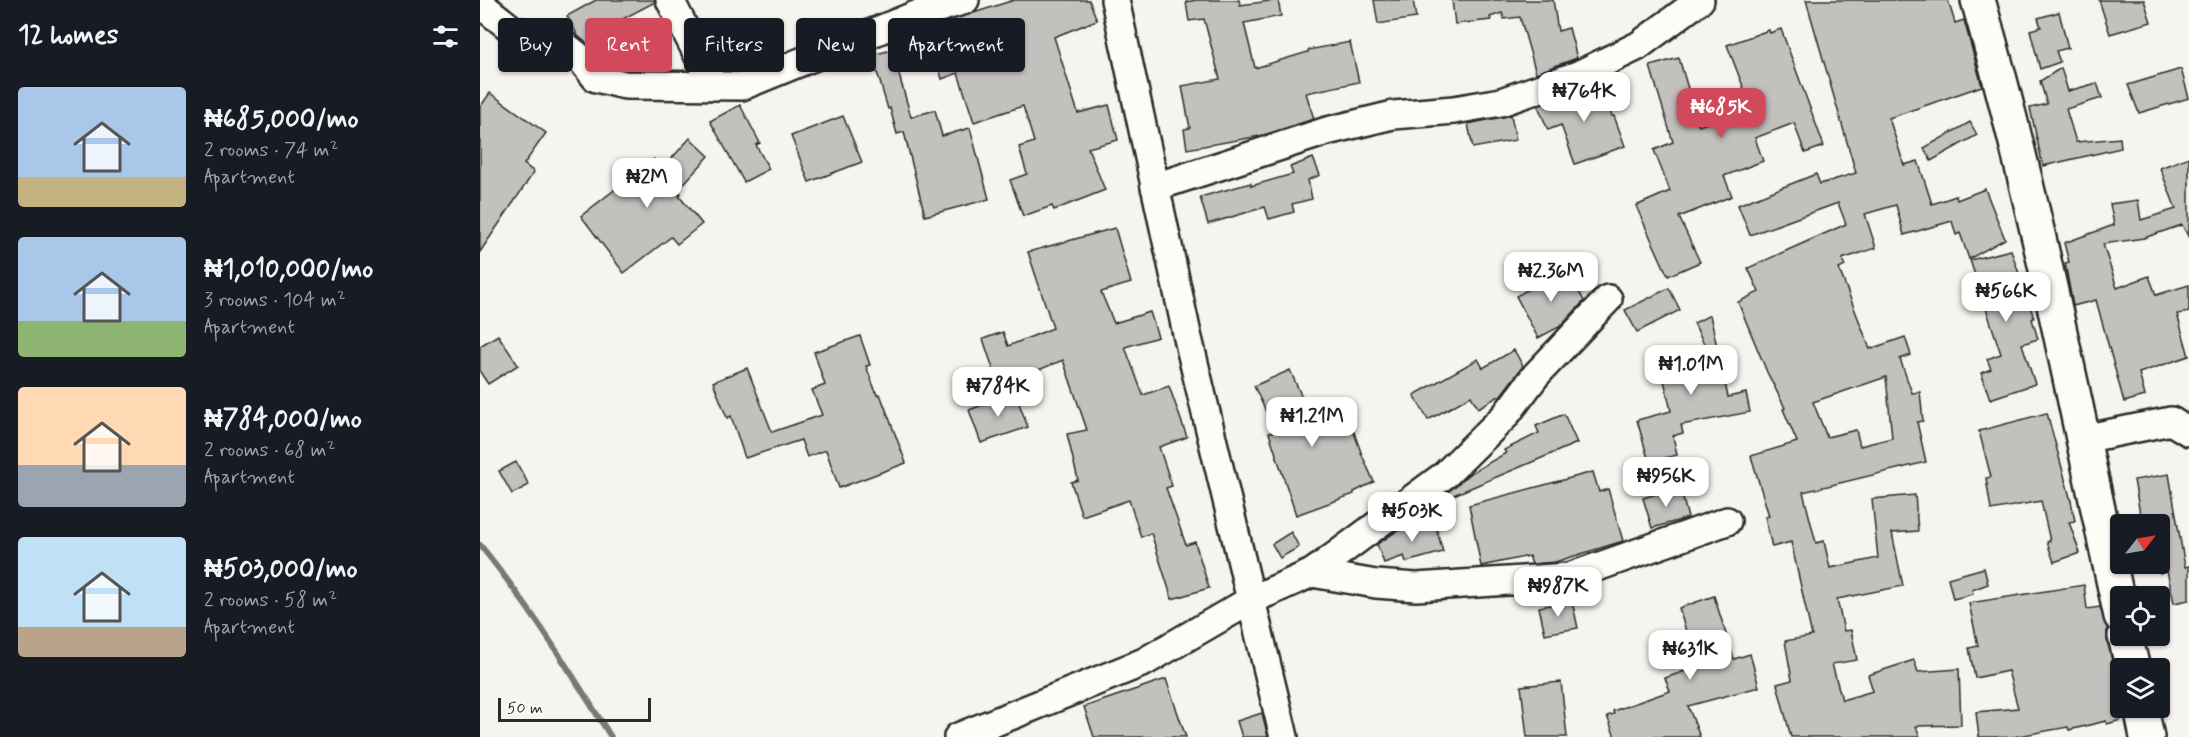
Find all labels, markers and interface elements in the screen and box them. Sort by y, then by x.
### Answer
chip: Buy [498,18,573,72]
chip: Rent [585,18,672,72]
chip: Filters [684,18,784,72]
chip: New [796,18,876,72]
chip: Apartment [888,18,1025,72]
text: 12 homes [18,19,118,53]
icon: filters [429,20,462,53]
pin: ₦764K [1542,72,1626,123]
text: ₦764K [1552,78,1616,105]
pin: ₦685K [1679,88,1763,139]
text: ₦685K [1691,94,1751,121]
text: ₦685,000/mo [204,103,359,137]
icon: home [66,111,138,183]
text: 2 rooms · 74 m² [204,137,338,164]
pin: ₦2M [618,158,676,209]
text: Apartment [204,164,295,191]
text: ₦2M [626,164,668,191]
pin: ₦2.36M [1502,252,1600,303]
text: ₦1,010,000/mo [204,253,373,287]
text: ₦2.36M [1518,258,1584,285]
icon: home [66,261,138,333]
pin: ₦566K [1964,272,2048,323]
text: ₦566K [1975,278,2037,305]
text: 3 rooms · 104 m² [204,287,346,314]
text: Apartment [204,314,295,341]
pin: ₦1.01M [1642,345,1740,396]
text: ₦1.01M [1659,351,1723,378]
pin: ₦784K [956,367,1040,418]
text: ₦784K [966,373,1030,400]
pin: ₦1.21M [1263,397,1361,448]
text: ₦784,000/mo [204,403,362,437]
text: ₦1.21M [1280,403,1344,430]
icon: home [66,411,138,483]
text: 2 rooms · 68 m² [204,437,335,464]
pin: ₦956K [1624,457,1708,508]
text: ₦956K [1637,463,1695,490]
text: Apartment [204,464,295,491]
pin: ₦503K [1370,492,1454,543]
text: ₦503K [1382,498,1442,525]
north arrow [2110,514,2170,574]
map controls [2110,514,2170,718]
text: ₦503,000/mo [204,553,358,587]
icon: home [66,561,138,633]
pin: ₦987K [1516,567,1600,618]
text: ₦987K [1528,573,1588,600]
button: locate [2110,586,2170,646]
text: 2 rooms · 58 m² [204,587,337,614]
text: Apartment [204,614,295,641]
pin: ₦631K [1648,630,1732,681]
text: ₦631K [1662,636,1718,663]
button: layers [2110,658,2170,718]
scale bar [498,695,651,722]
text: 50 m [507,698,543,719]

